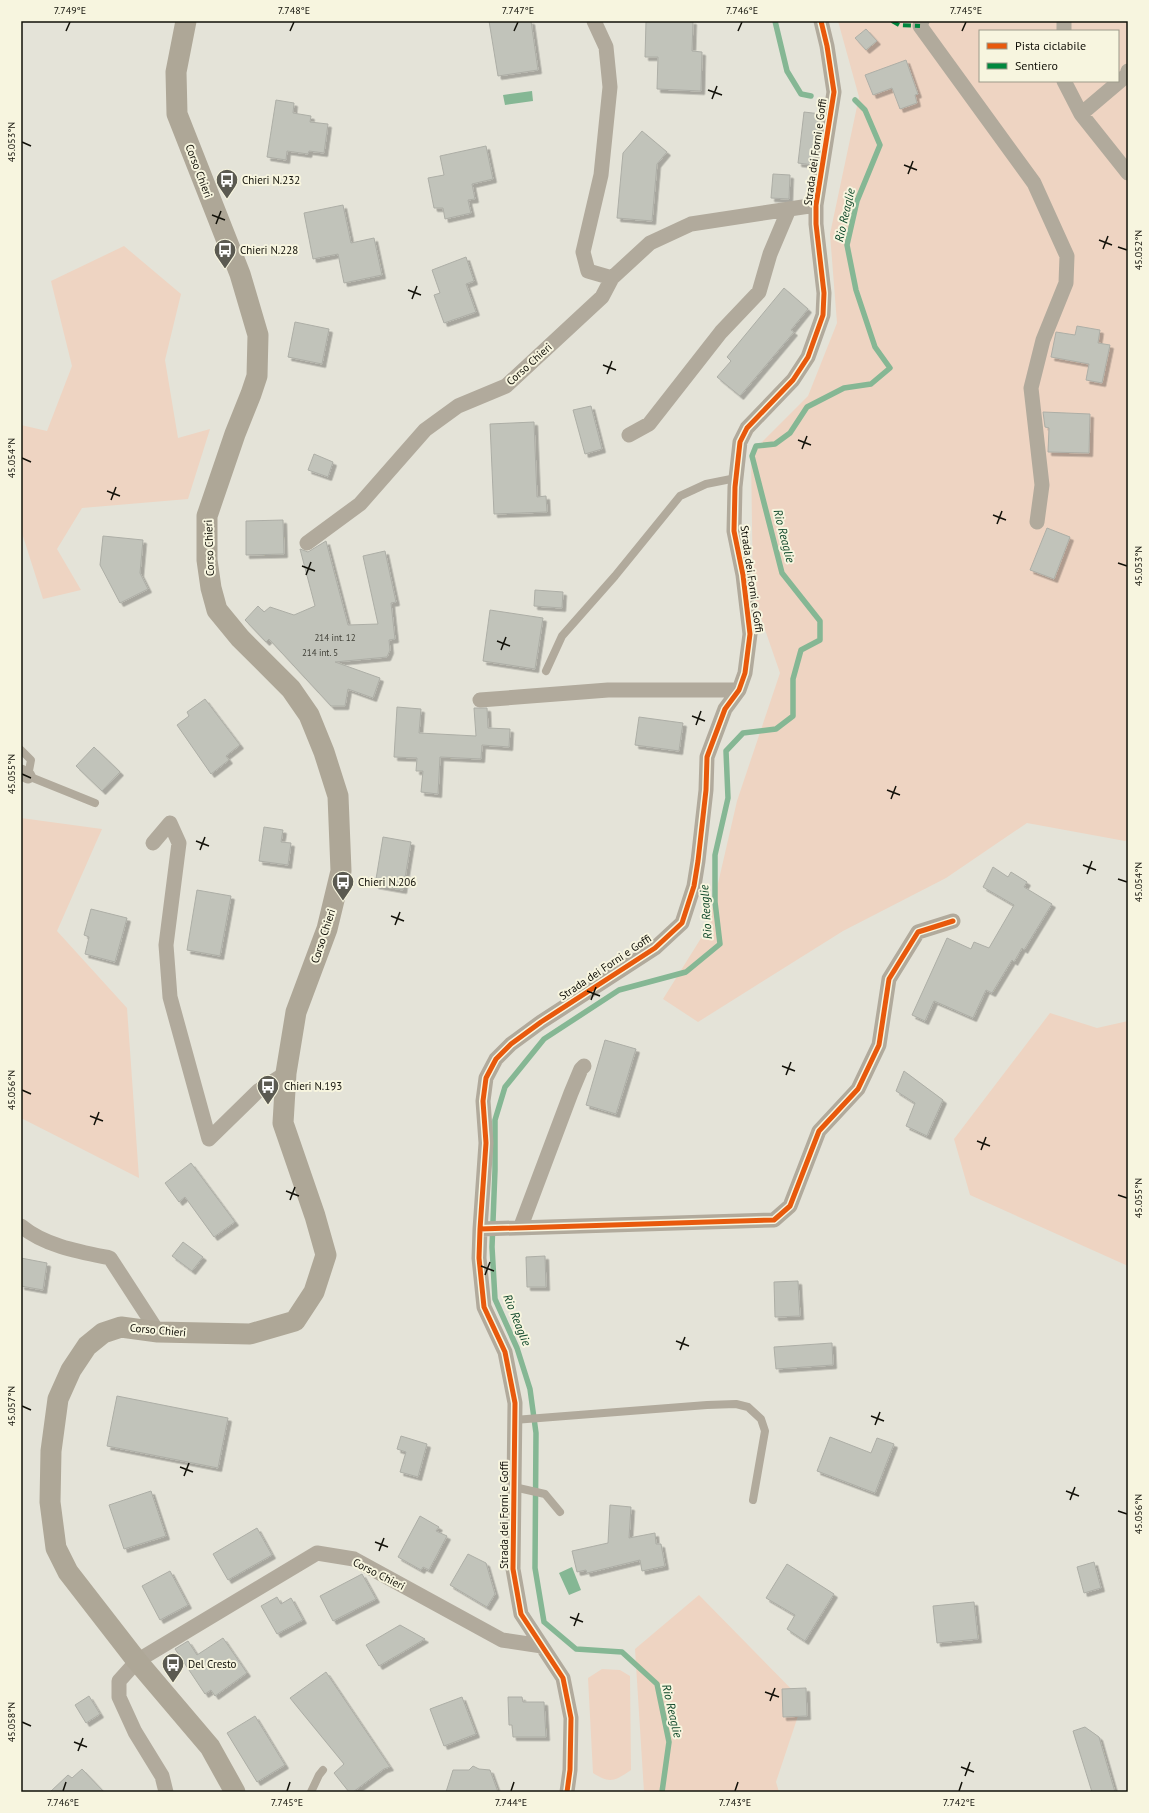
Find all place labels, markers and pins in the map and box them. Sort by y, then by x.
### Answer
bus stop icon: Chieri N.232 [214,167,240,200]
place label: Chieri N.232 [242,173,300,187]
bus stop icon: Chieri N.228 [212,237,238,270]
place label: Chieri N.228 [240,243,298,257]
bus stop icon: Chieri N.206 [330,869,356,902]
place label: Chieri N.206 [358,875,416,889]
bus stop icon: Chieri N.193 [255,1073,281,1106]
place label: Chieri N.193 [284,1079,342,1093]
bus stop icon: Del Cresto [160,1651,186,1684]
place label: Del Cresto [188,1657,237,1671]

